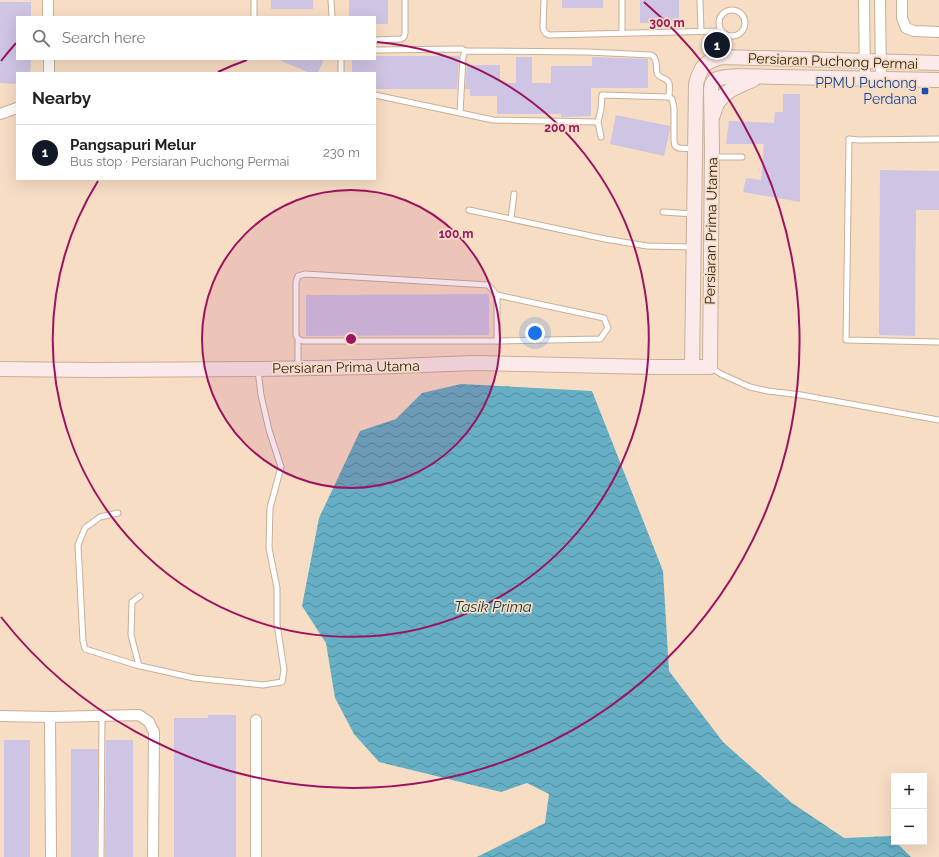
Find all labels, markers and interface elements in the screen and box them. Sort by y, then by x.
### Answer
search box [16,16,376,60]
text: 300 m [649,16,685,30]
icon: search [30,27,52,49]
text: Search here [62,29,145,47]
pin: 1 [704,30,730,60]
street label: Persiaran Puchong Permai [748,50,918,72]
place label: PPMU Puchong Perdana [815,75,917,107]
marker: PPMU Puchong Perdana [920,86,930,96]
text: Nearby [32,88,91,108]
text: 200 m [544,121,580,135]
text: Pangsapuri Melur [70,136,196,154]
text: 1 [42,145,48,160]
text: 230 m [323,145,360,160]
text: Bus stop · Persiaran Puchong Permai [70,154,289,169]
street label: Persiaran Prima Utama [702,157,720,305]
text: 100 m [439,227,473,241]
your location [525,323,545,343]
centre of rings [344,332,358,346]
street label: Persiaran Prima Utama [272,358,420,376]
water label: Tasik Prima [454,598,532,616]
map controls [891,773,927,845]
button: + [891,773,927,809]
button: − [891,809,927,845]

